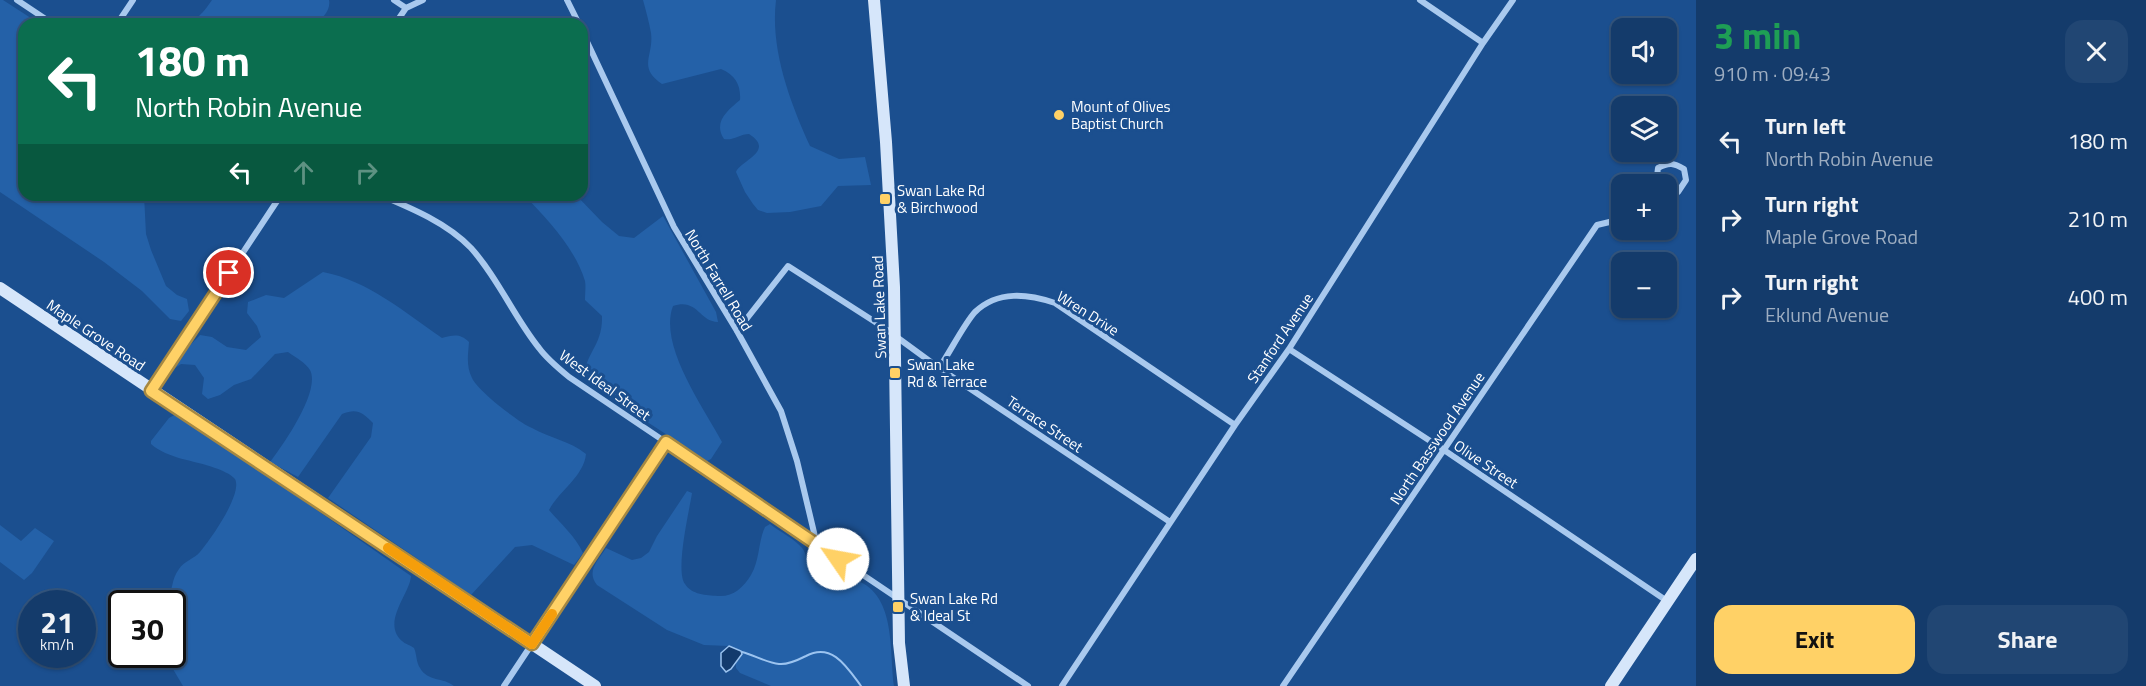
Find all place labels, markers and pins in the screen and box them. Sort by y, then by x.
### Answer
place label: Mount of Olives Baptist Church [1071,95,1170,135]
marker: Mount of Olives Baptist Church [1052,108,1066,122]
place label: Swan Lake Rd & Birchwood [897,179,985,219]
marker: Swan Lake Rd & Birchwood [878,192,892,206]
pin [203,247,254,298]
place label: Swan Lake Rd & Terrace [907,353,987,393]
marker: Swan Lake Rd & Terrace [888,366,902,380]
place label: Swan Lake Rd & Ideal St [910,587,998,627]
marker: Swan Lake Rd & Ideal St [891,600,905,614]

